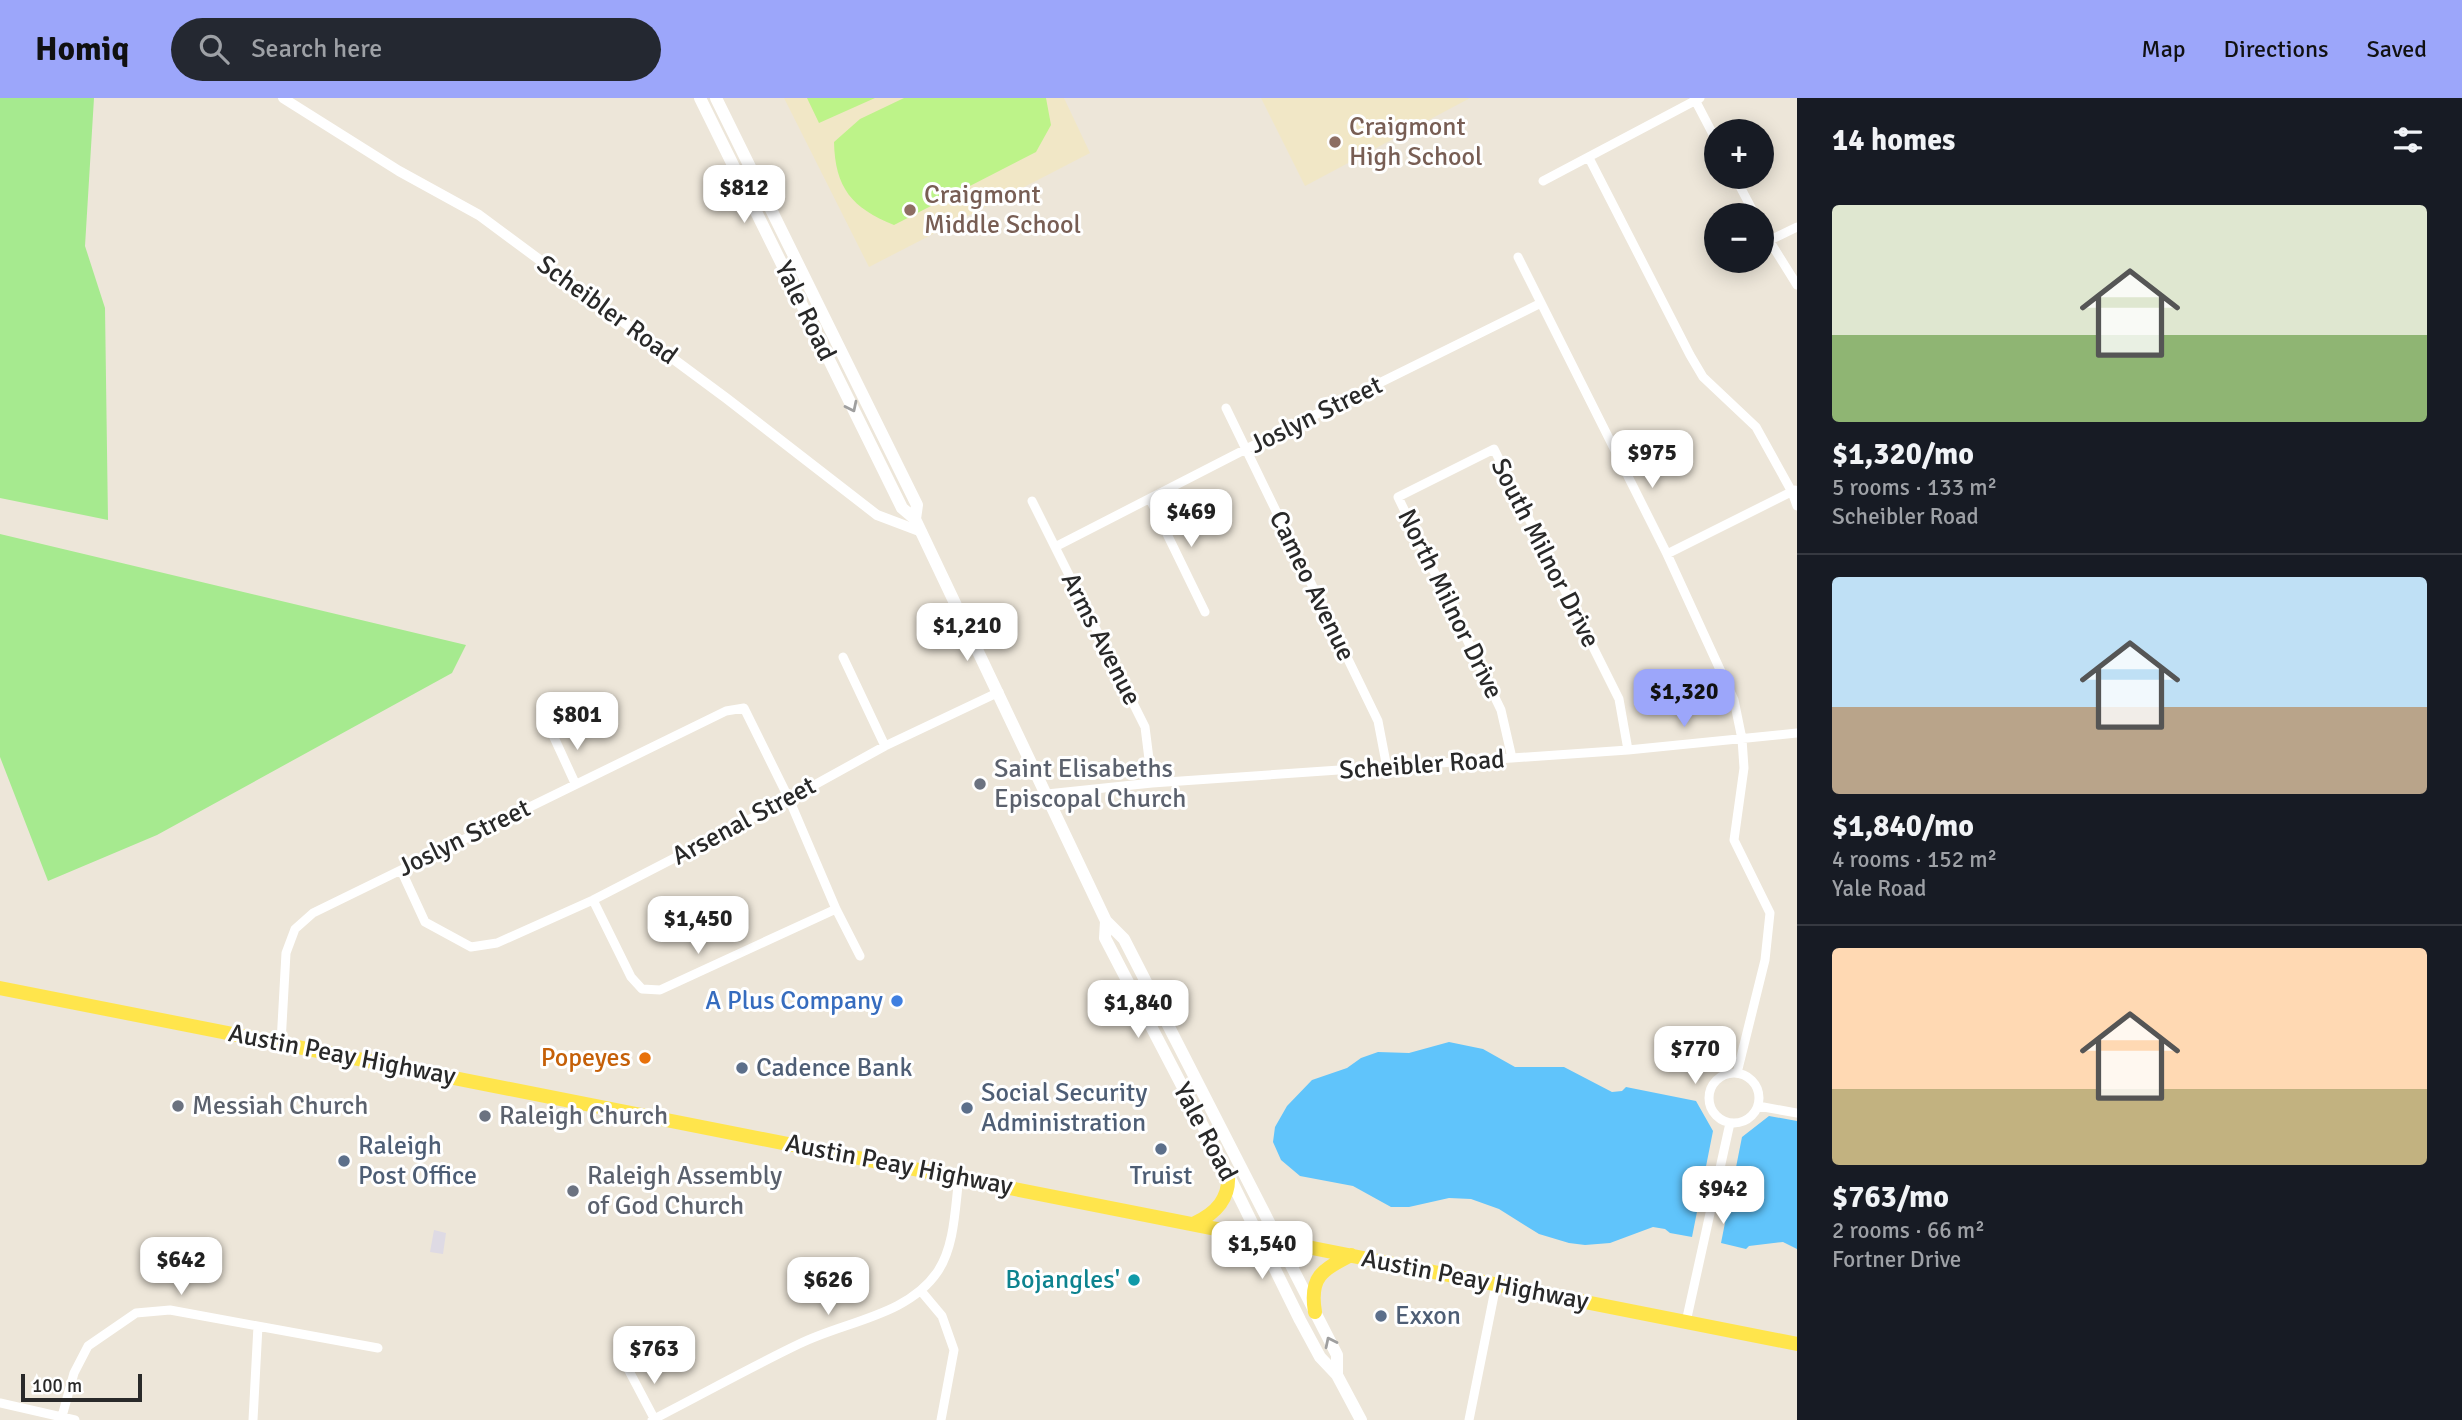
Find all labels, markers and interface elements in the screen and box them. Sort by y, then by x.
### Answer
search box [171,18,661,81]
text: Homiq [35,29,129,70]
icon: search [195,30,233,68]
text: Search here [251,33,382,65]
text: Map [2141,34,2186,64]
text: Directions [2224,34,2329,64]
text: Saved [2367,34,2427,64]
place label: Craigmont High School [1349,111,1483,173]
map controls [1704,119,1774,273]
button: + [1704,119,1774,189]
icon: filters [2389,121,2427,159]
text: 14 homes [1832,122,1955,159]
marker: Craigmont High School [1327,134,1343,150]
pin: $812 [703,166,785,225]
text: $812 [719,173,769,202]
place label: Craigmont Middle School [924,179,1081,241]
marker: Craigmont Middle School [902,202,918,218]
button: − [1704,203,1774,273]
street label: Scheibler Road [530,248,684,372]
icon: home [2067,250,2193,376]
street label: Yale Road [767,256,843,366]
street label: Joslyn Street [1244,369,1388,461]
one-way arrow [844,400,858,412]
pin: $975 [1611,430,1693,490]
text: $1,320/mo [1832,436,1974,473]
text: $975 [1627,438,1677,467]
street label: South Milnor Drive [1484,453,1606,653]
text: 5 rooms · 133 m² [1832,473,1997,502]
pin: $469 [1150,490,1232,549]
text: $469 [1166,497,1216,526]
text: Scheibler Road [1832,502,1979,531]
street label: North Milnor Drive [1390,504,1510,704]
street label: Cameo Avenue [1262,506,1362,666]
street label: Arms Avenue [1054,567,1148,711]
pin: $1,210 [910,603,1024,663]
text: $1,210 [933,611,1001,640]
icon: home [2067,622,2193,748]
pin: $1,320 [1627,670,1741,729]
text: $1,320 [1650,677,1718,706]
pin: $801 [536,692,618,752]
text: $801 [552,700,602,729]
street label: Scheibler Road [1338,743,1506,787]
place label: Saint Elisabeths Episcopal Church [994,753,1186,815]
street label: Arsenal Street [667,770,821,872]
marker: Saint Elisabeths Episcopal Church [972,776,988,792]
street label: Joslyn Street [392,792,536,884]
text: $1,840/mo [1832,808,1974,845]
text: 4 rooms · 152 m² [1832,845,1997,874]
text: Yale Road [1832,874,1927,903]
pin: $1,450 [641,896,755,956]
text: $1,450 [664,904,732,933]
pin: $1,840 [1081,981,1195,1040]
place label: A Plus Company [705,985,883,1017]
text: $1,840 [1104,988,1172,1017]
marker: A Plus Company [889,993,905,1009]
icon: home [2067,993,2193,1119]
street label: Austin Peay Highway [226,1017,458,1093]
pin: $770 [1654,1026,1736,1086]
text: $770 [1670,1034,1720,1063]
place label: Popeyes [541,1042,631,1074]
marker: Popeyes [637,1050,653,1066]
place label: Cadence Bank [756,1052,913,1084]
marker: Cadence Bank [734,1060,750,1076]
place label: Social Security Administration [981,1077,1147,1139]
street label: Yale Road [1166,1077,1244,1187]
place label: Messiah Church [192,1090,368,1122]
marker: Messiah Church [170,1098,186,1114]
place label: Raleigh Church [499,1100,668,1132]
marker: Social Security Administration [959,1100,975,1116]
marker: Raleigh Church [477,1108,493,1124]
street label: Austin Peay Highway [783,1127,1015,1203]
place label: Raleigh Post Office [358,1130,477,1192]
marker: Truist [1153,1141,1169,1157]
marker: Raleigh Post Office [336,1153,352,1169]
place label: Raleigh Assembly of God Church [587,1160,782,1222]
place label: Truist [1130,1160,1192,1192]
pin: $942 [1682,1166,1764,1226]
text: $942 [1698,1174,1748,1203]
text: $763/mo [1832,1179,1949,1216]
marker: Raleigh Assembly of God Church [565,1183,581,1199]
text: 2 rooms · 66 m² [1832,1216,1985,1245]
pin: $1,540 [1205,1222,1319,1281]
text: $1,540 [1228,1229,1296,1258]
pin: $642 [140,1238,222,1297]
street label: Austin Peay Highway [1359,1242,1591,1318]
text: $642 [156,1245,206,1274]
text: Fortner Drive [1832,1245,1961,1274]
pin: $626 [787,1258,869,1317]
place label: Bojangles' [1005,1264,1120,1296]
text: $626 [803,1265,853,1294]
marker: Bojangles' [1126,1272,1142,1288]
place label: Exxon [1395,1300,1461,1332]
marker: Exxon [1373,1308,1389,1324]
pin: $763 [613,1326,695,1386]
text: $763 [629,1334,679,1363]
one-way arrow [1325,1337,1339,1349]
scale bar [21,1371,142,1403]
text: 100 m [32,1374,82,1398]

